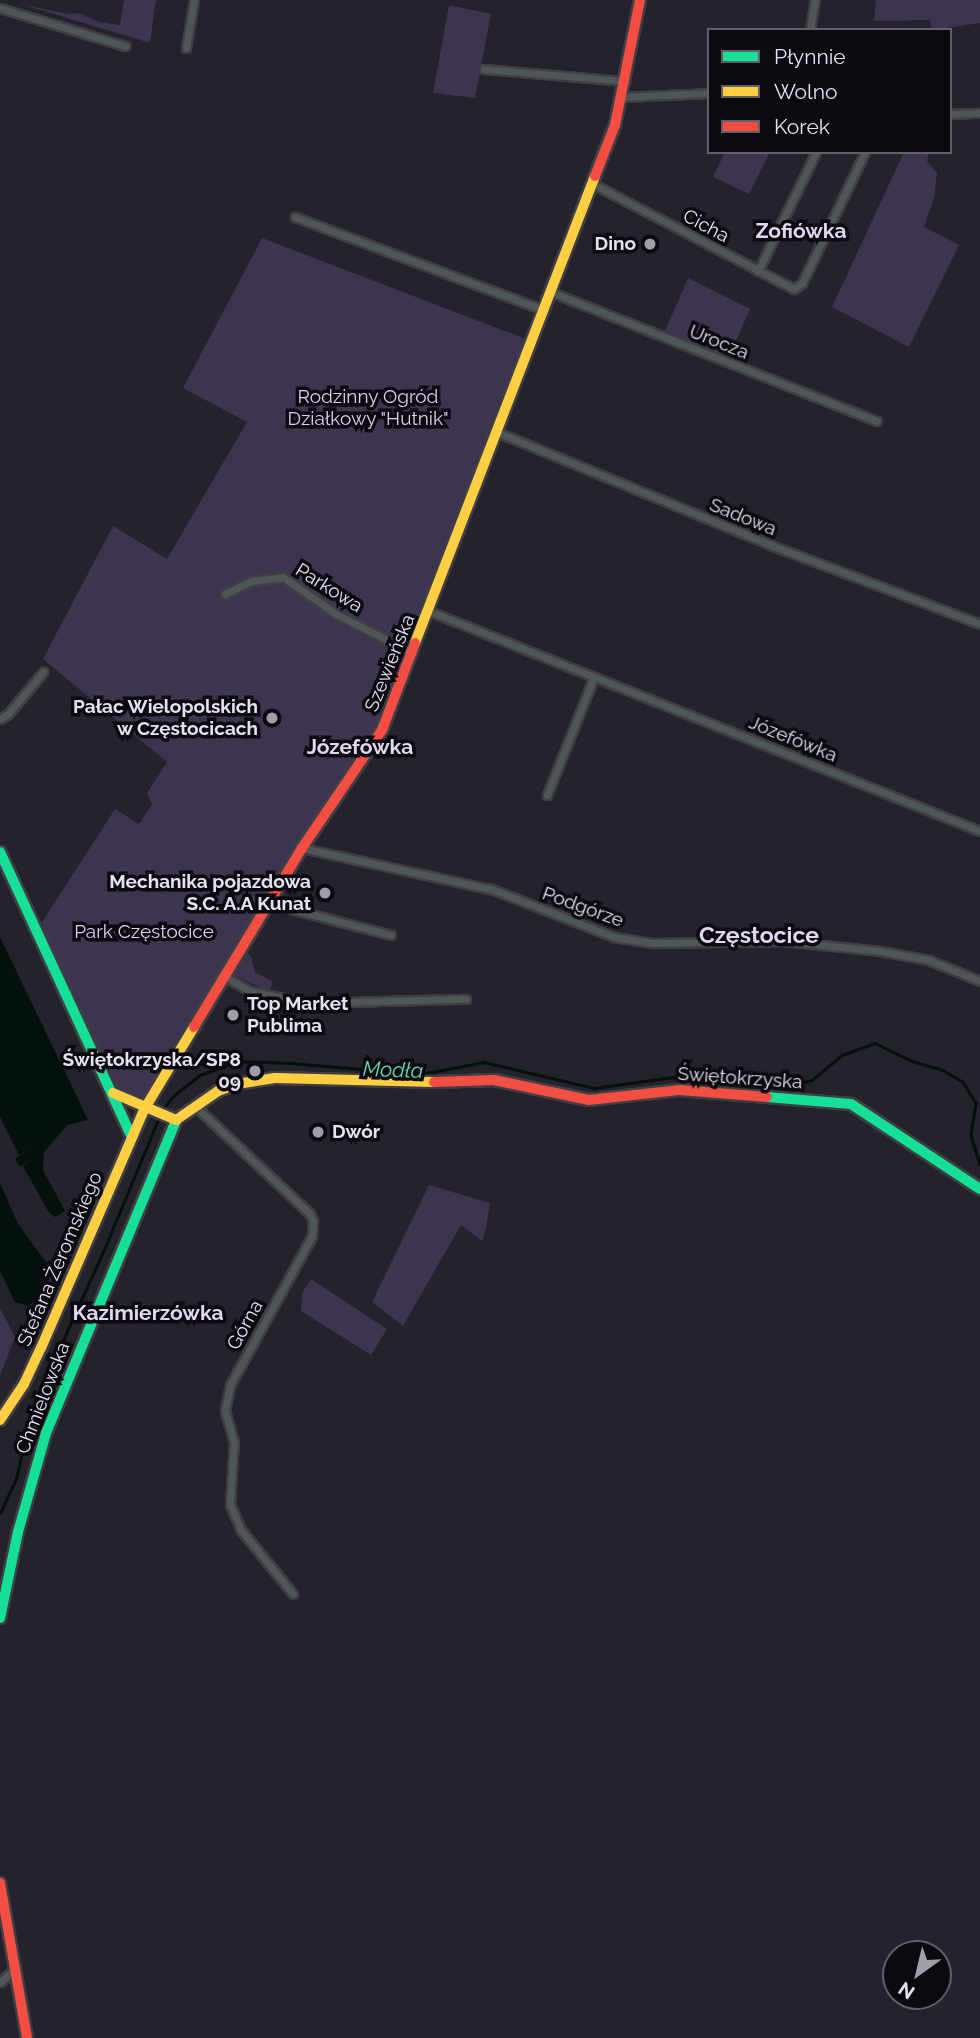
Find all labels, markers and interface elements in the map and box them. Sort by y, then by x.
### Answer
legend [707,28,952,154]
text: Płynnie [774,44,846,69]
text: Wolno [774,79,838,104]
text: Korek [774,114,830,139]
street label: Cicha [679,204,733,248]
district label: Zofiówka [755,218,847,244]
place label: Dino [595,233,636,255]
marker: Dino [642,236,658,252]
street label: Urocza [686,320,752,364]
park label: Rodzinny Ogród Działkowy "Hutnik" [287,386,449,430]
street label: Sadowa [706,493,780,541]
street label: Parkowa [291,559,367,617]
street label: Szewieńska [360,611,420,715]
place label: Pałac Wielopolskich w Częstocicach [72,696,258,740]
marker: Pałac Wielopolskich w Częstocicach [264,710,280,726]
street label: Józefówka [746,711,840,767]
district label: Józefówka [307,734,413,760]
place label: Mechanika pojazdowa S.C. A.A Kunat [109,871,311,915]
street label: Podgórze [539,882,627,932]
marker: Mechanika pojazdowa S.C. A.A Kunat [317,885,333,901]
park label: Park Częstocice [74,921,214,943]
district label: Częstocice [699,921,819,949]
place label: Top Market Publima [247,993,348,1037]
marker: Top Market Publima [225,1007,241,1023]
place label: Świętokrzyska/SP8 09 [63,1049,241,1093]
water label: Modła [362,1056,424,1084]
street label: Świętokrzyska [677,1062,803,1094]
marker: Świętokrzyska/SP8 09 [247,1063,263,1079]
place label: Dwór [332,1121,380,1143]
marker: Dwór [310,1124,326,1140]
street label: Stefana Żeromskiego [13,1168,107,1350]
street label: Górna [222,1296,268,1354]
district label: Kazimierzówka [72,1300,224,1326]
street label: Chmielowska [11,1339,75,1457]
north arrow [882,1940,952,2010]
text: N [894,1978,919,2004]

